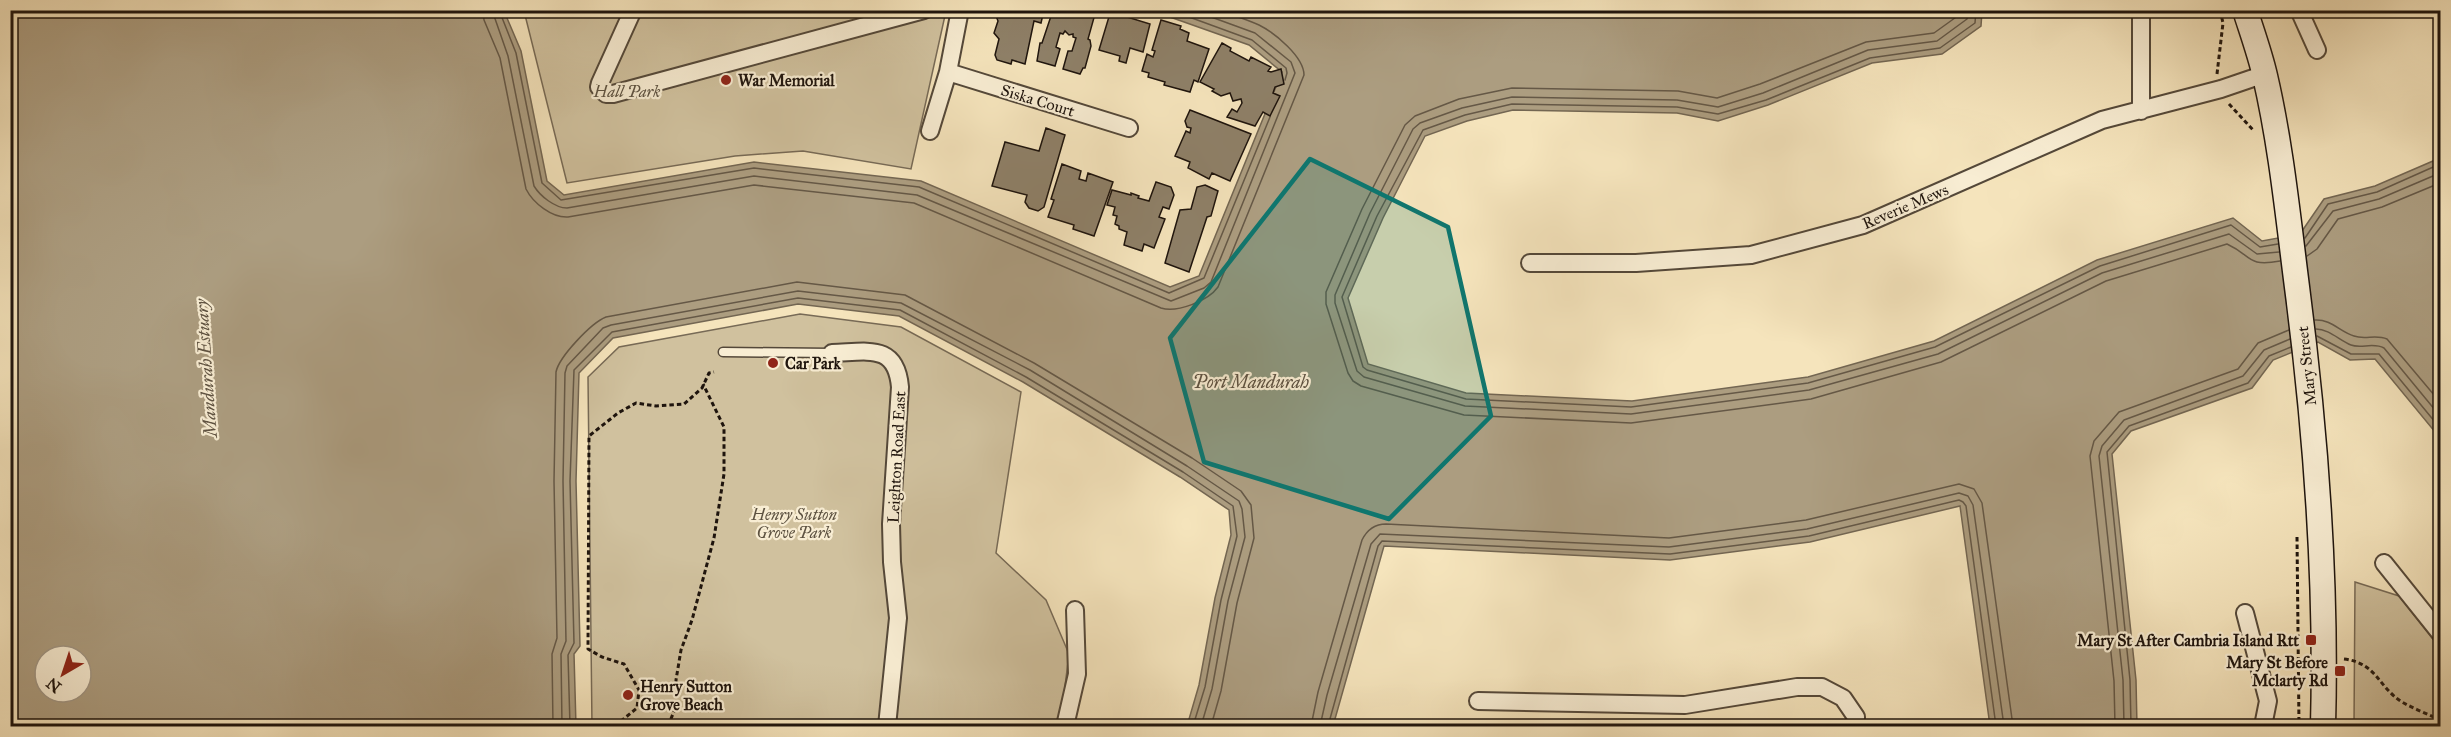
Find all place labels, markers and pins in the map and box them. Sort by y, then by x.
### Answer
place label: War Memorial [738,71,835,90]
marker: War Memorial [719,73,733,87]
place label: Car Park [785,354,842,373]
marker: Car Park [766,356,780,370]
place label: Mary St After Cambria Island Rtt [2077,631,2299,651]
marker: Mary St After Cambria Island Rtt [2304,633,2318,647]
place label: Mary St Before Mclarty Rd [2226,653,2329,691]
marker: Mary St Before Mclarty Rd [2333,664,2347,678]
place label: Henry Sutton Grove Beach [640,677,732,714]
marker: Henry Sutton Grove Beach [621,688,635,702]

